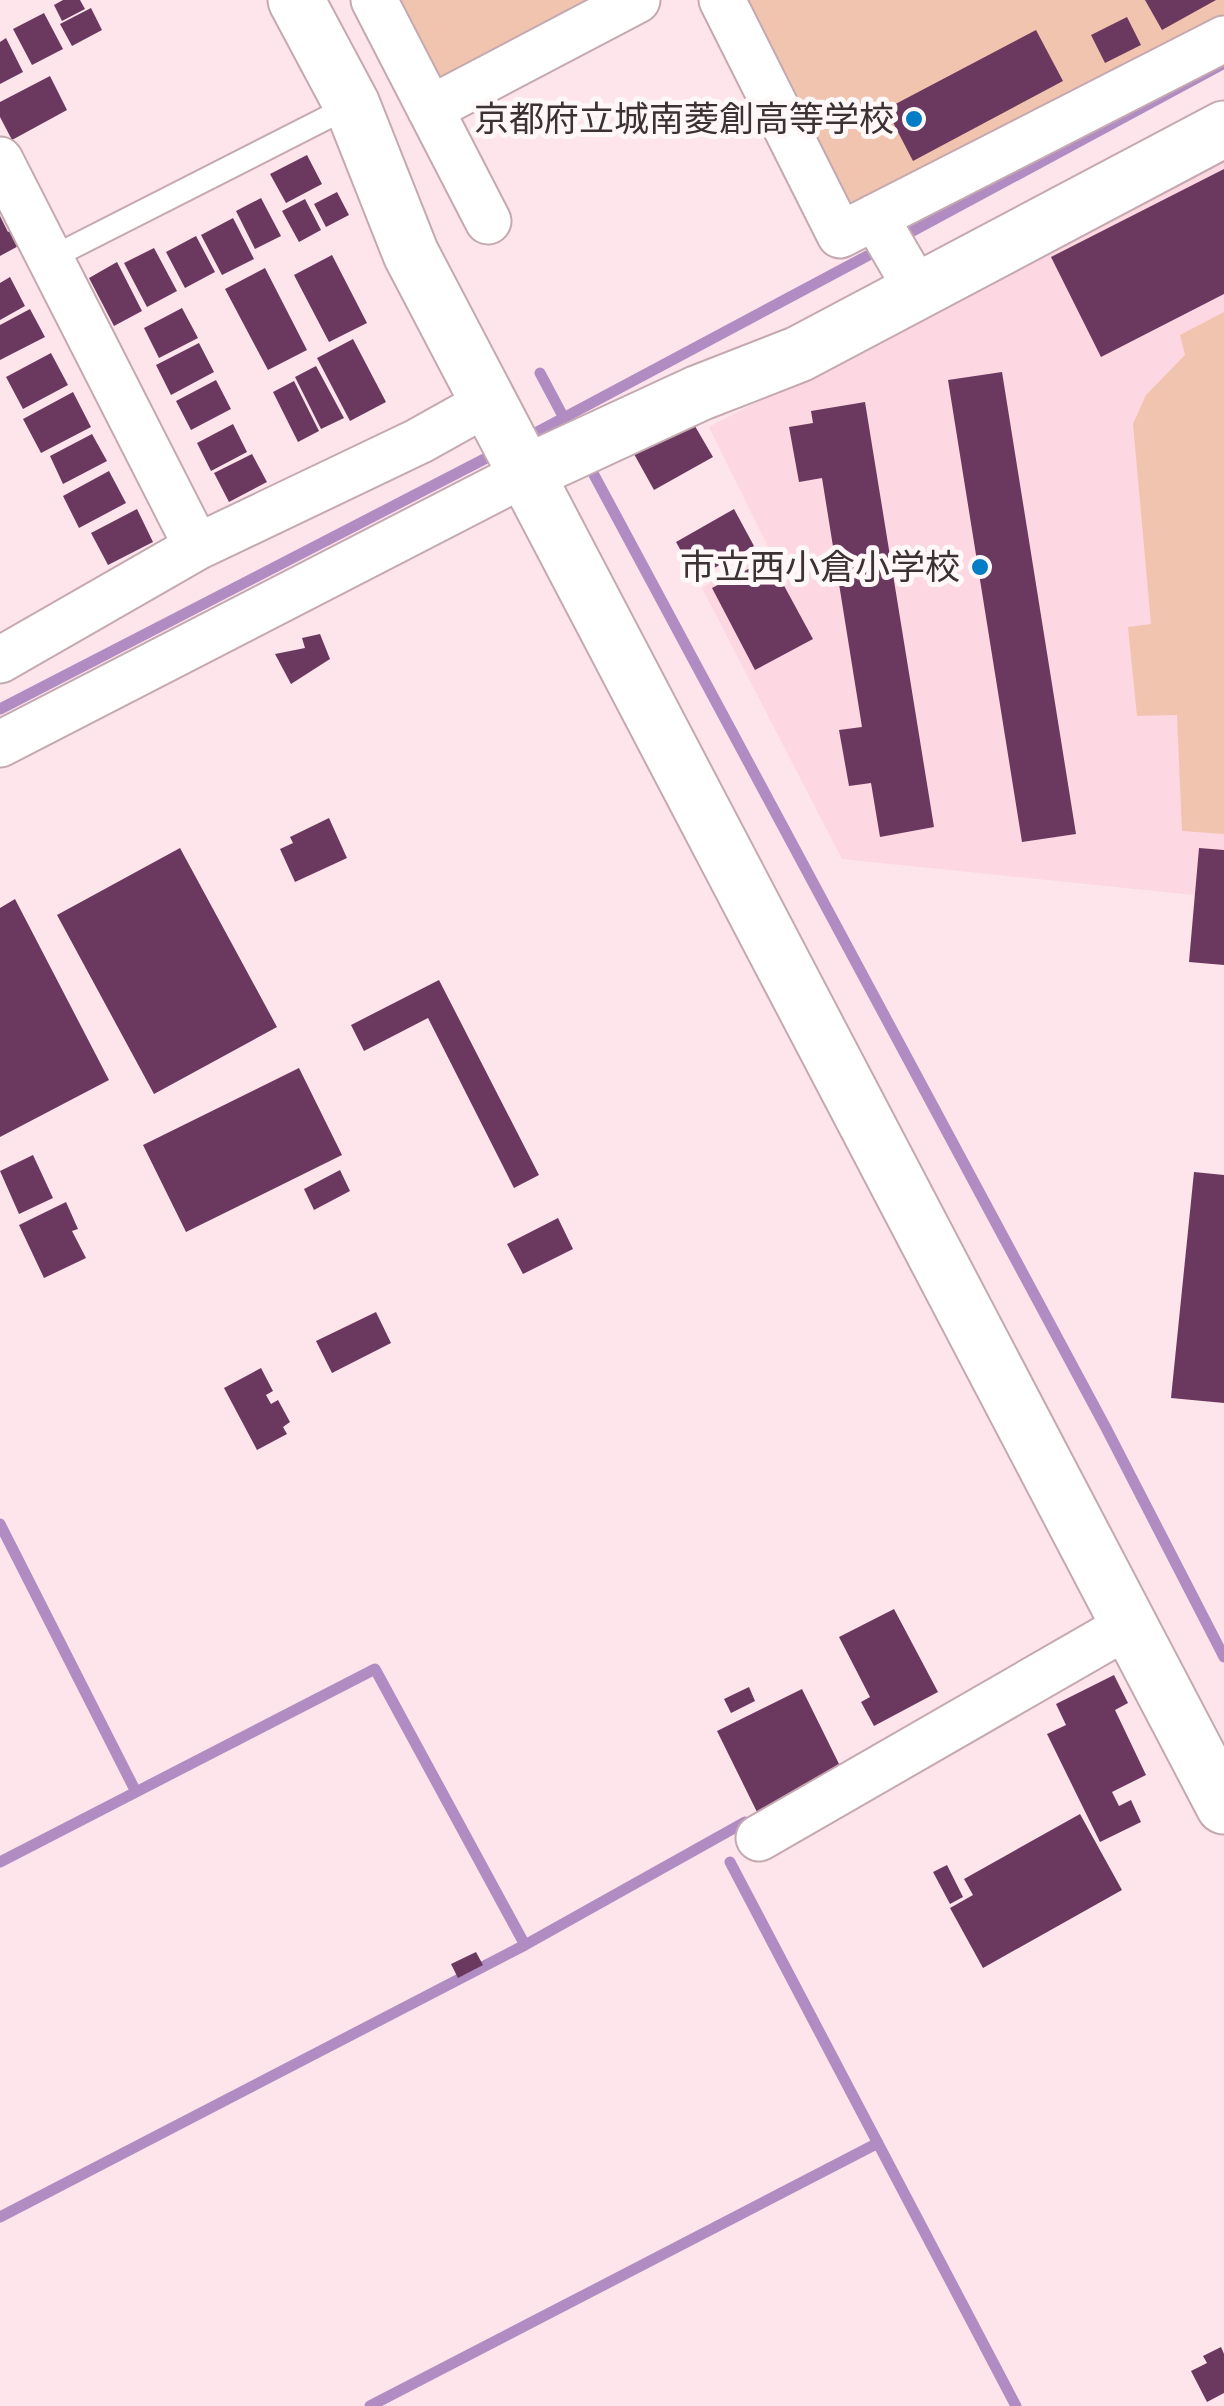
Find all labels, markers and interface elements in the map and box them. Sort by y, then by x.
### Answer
place label: 京都府立城南菱創高等学校 [474,98,894,138]
marker: 京都府立城南菱創高等学校 [903,108,925,130]
place label: 市立西小倉小学校 [680,546,960,586]
marker: 市立西小倉小学校 [969,556,991,578]

